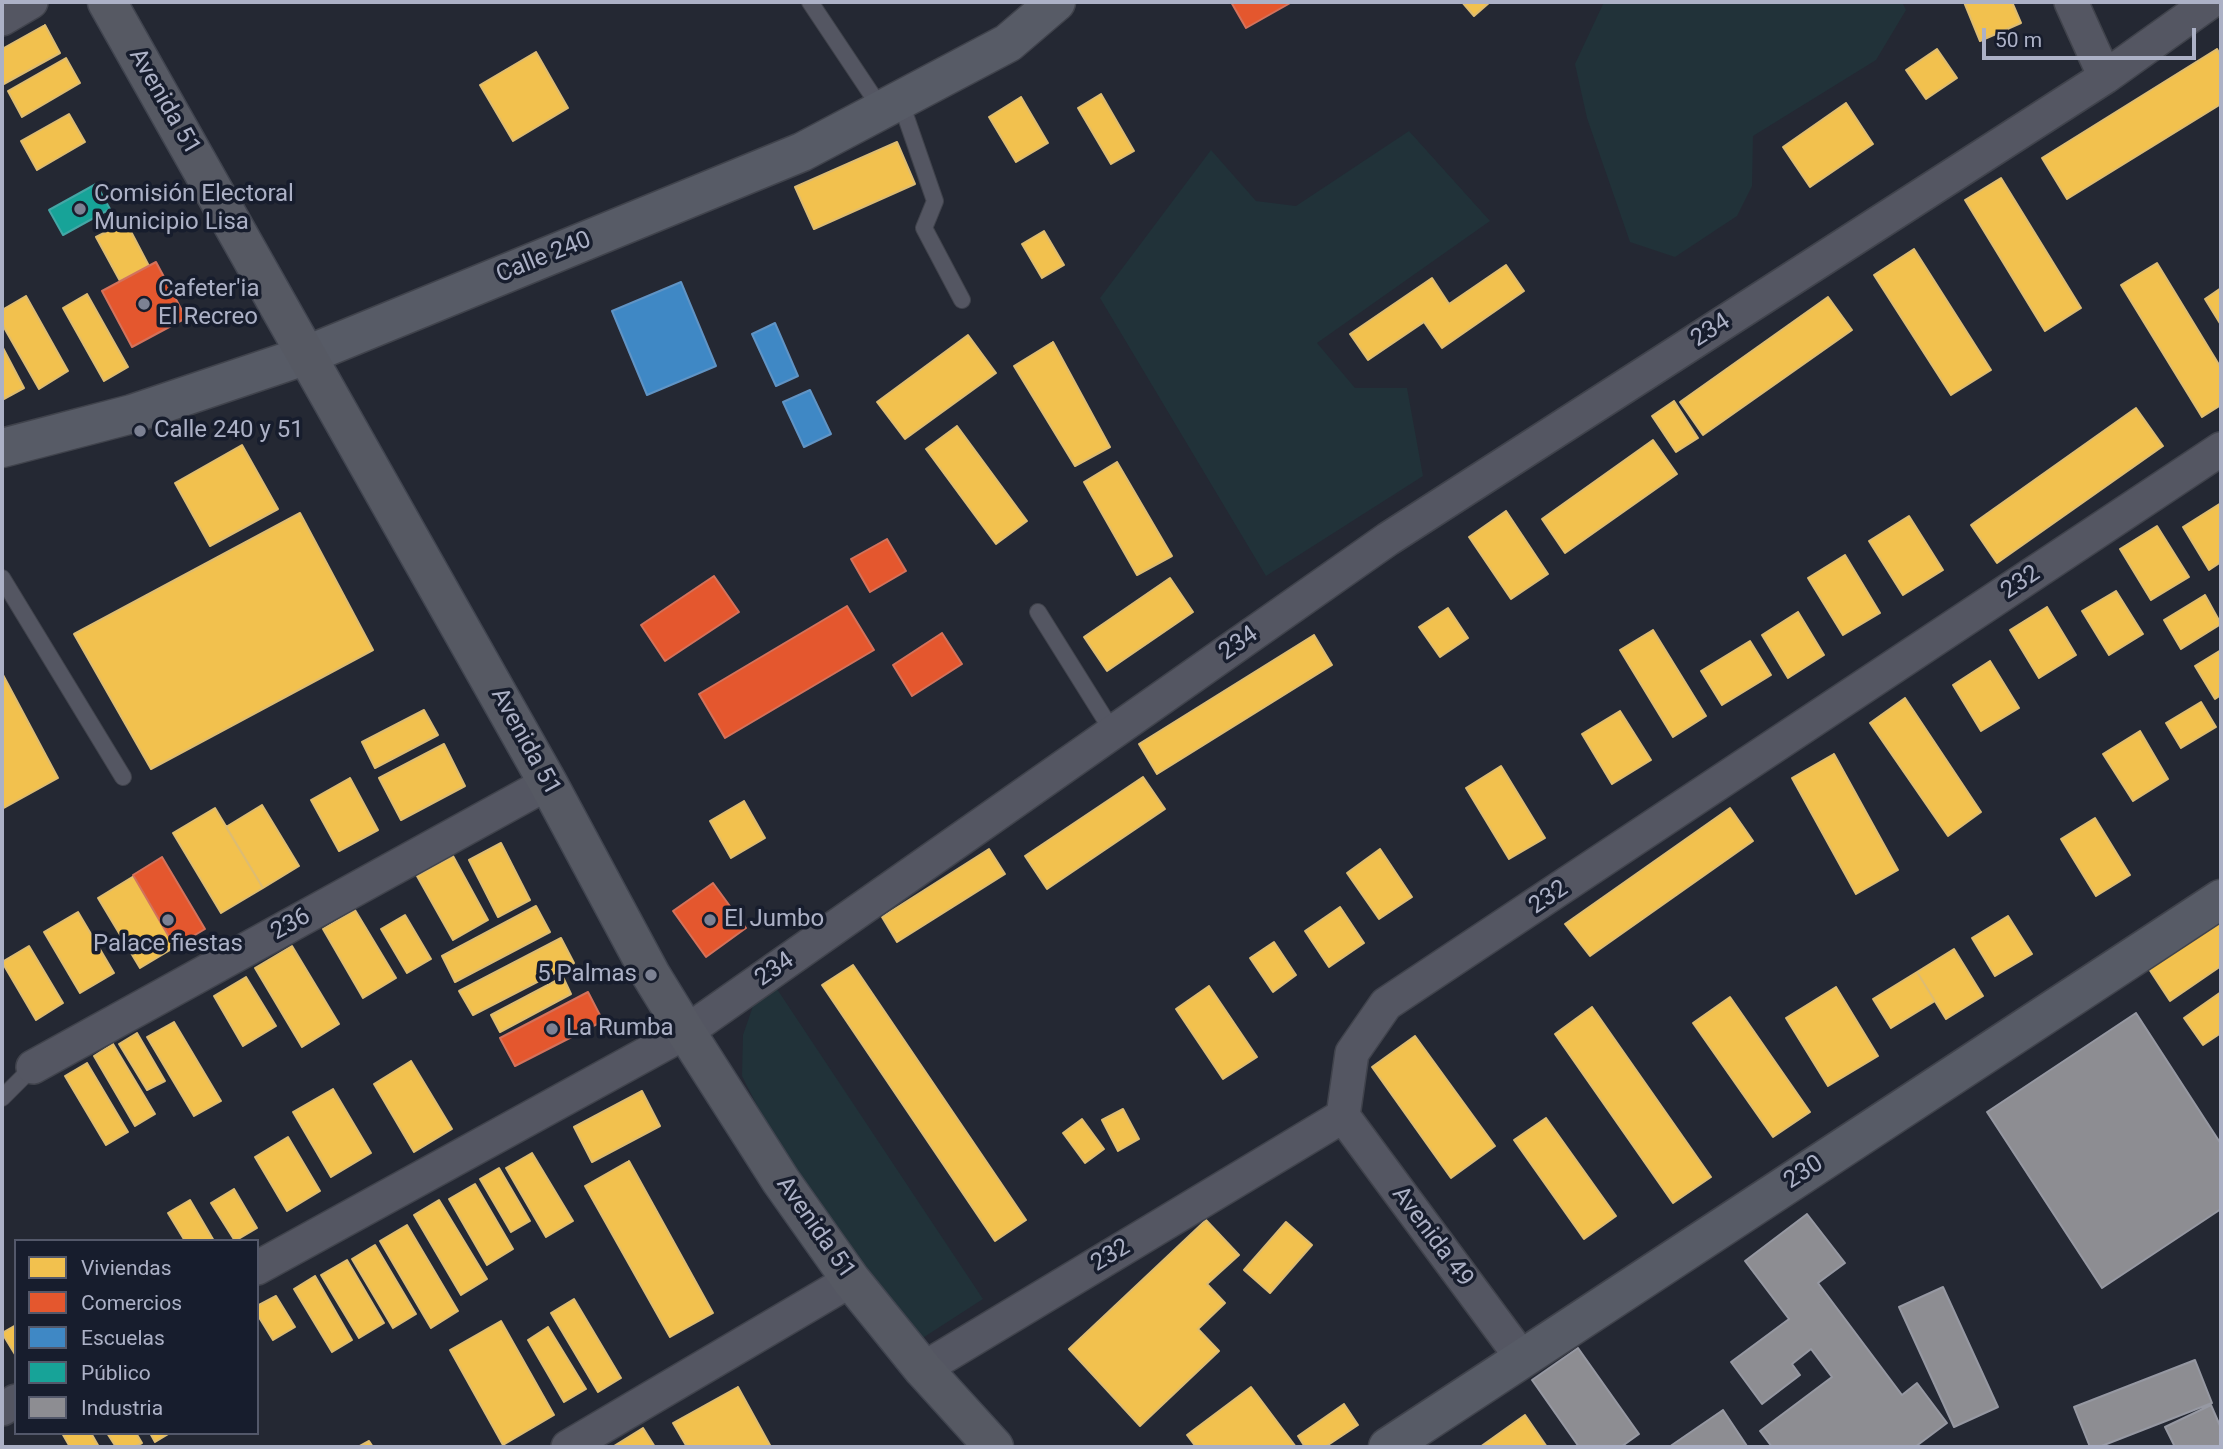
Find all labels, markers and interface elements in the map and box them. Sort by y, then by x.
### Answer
scale bar [1985,14,2198,58]
text: 50 m [1995,28,2042,52]
street label: Avenida 51 [122,44,206,160]
place label: Comisión Electoral Municipio Lisa [94,181,294,237]
marker: Comisión Electoral Municipio Lisa [72,201,88,217]
street label: Calle 240 [492,226,596,290]
place label: Cafeter'ia El Recreo [158,276,259,332]
marker: Cafeter'ia El Recreo [136,296,152,312]
street label: 234 [1686,308,1736,354]
place label: Calle 240 y 51 [154,417,304,445]
marker: Calle 240 y 51 [132,423,148,439]
street label: 232 [1996,560,2046,606]
street label: 234 [1214,621,1264,667]
street label: Avenida 51 [484,683,566,801]
street label: 232 [1524,875,1574,921]
street label: 236 [266,903,316,947]
place label: El Jumbo [724,906,824,934]
marker: Palace fiestas [160,912,176,928]
marker: El Jumbo [702,912,718,928]
place label: Palace fiestas [93,931,243,959]
street label: 234 [750,947,800,993]
place label: 5 Palmas [537,961,637,989]
marker: 5 Palmas [643,967,659,983]
place label: La Rumba [566,1015,674,1043]
marker: La Rumba [544,1021,560,1037]
street label: 230 [1779,1150,1829,1196]
street label: Avenida 51 [769,1171,861,1285]
street label: Avenida 49 [1385,1181,1479,1293]
street label: 232 [1086,1233,1136,1279]
legend [14,1239,259,1435]
text: Viviendas [81,1256,172,1280]
text: Comercios [81,1291,182,1315]
text: Escuelas [81,1326,165,1350]
text: Público [81,1361,151,1385]
text: Industria [81,1396,163,1420]

